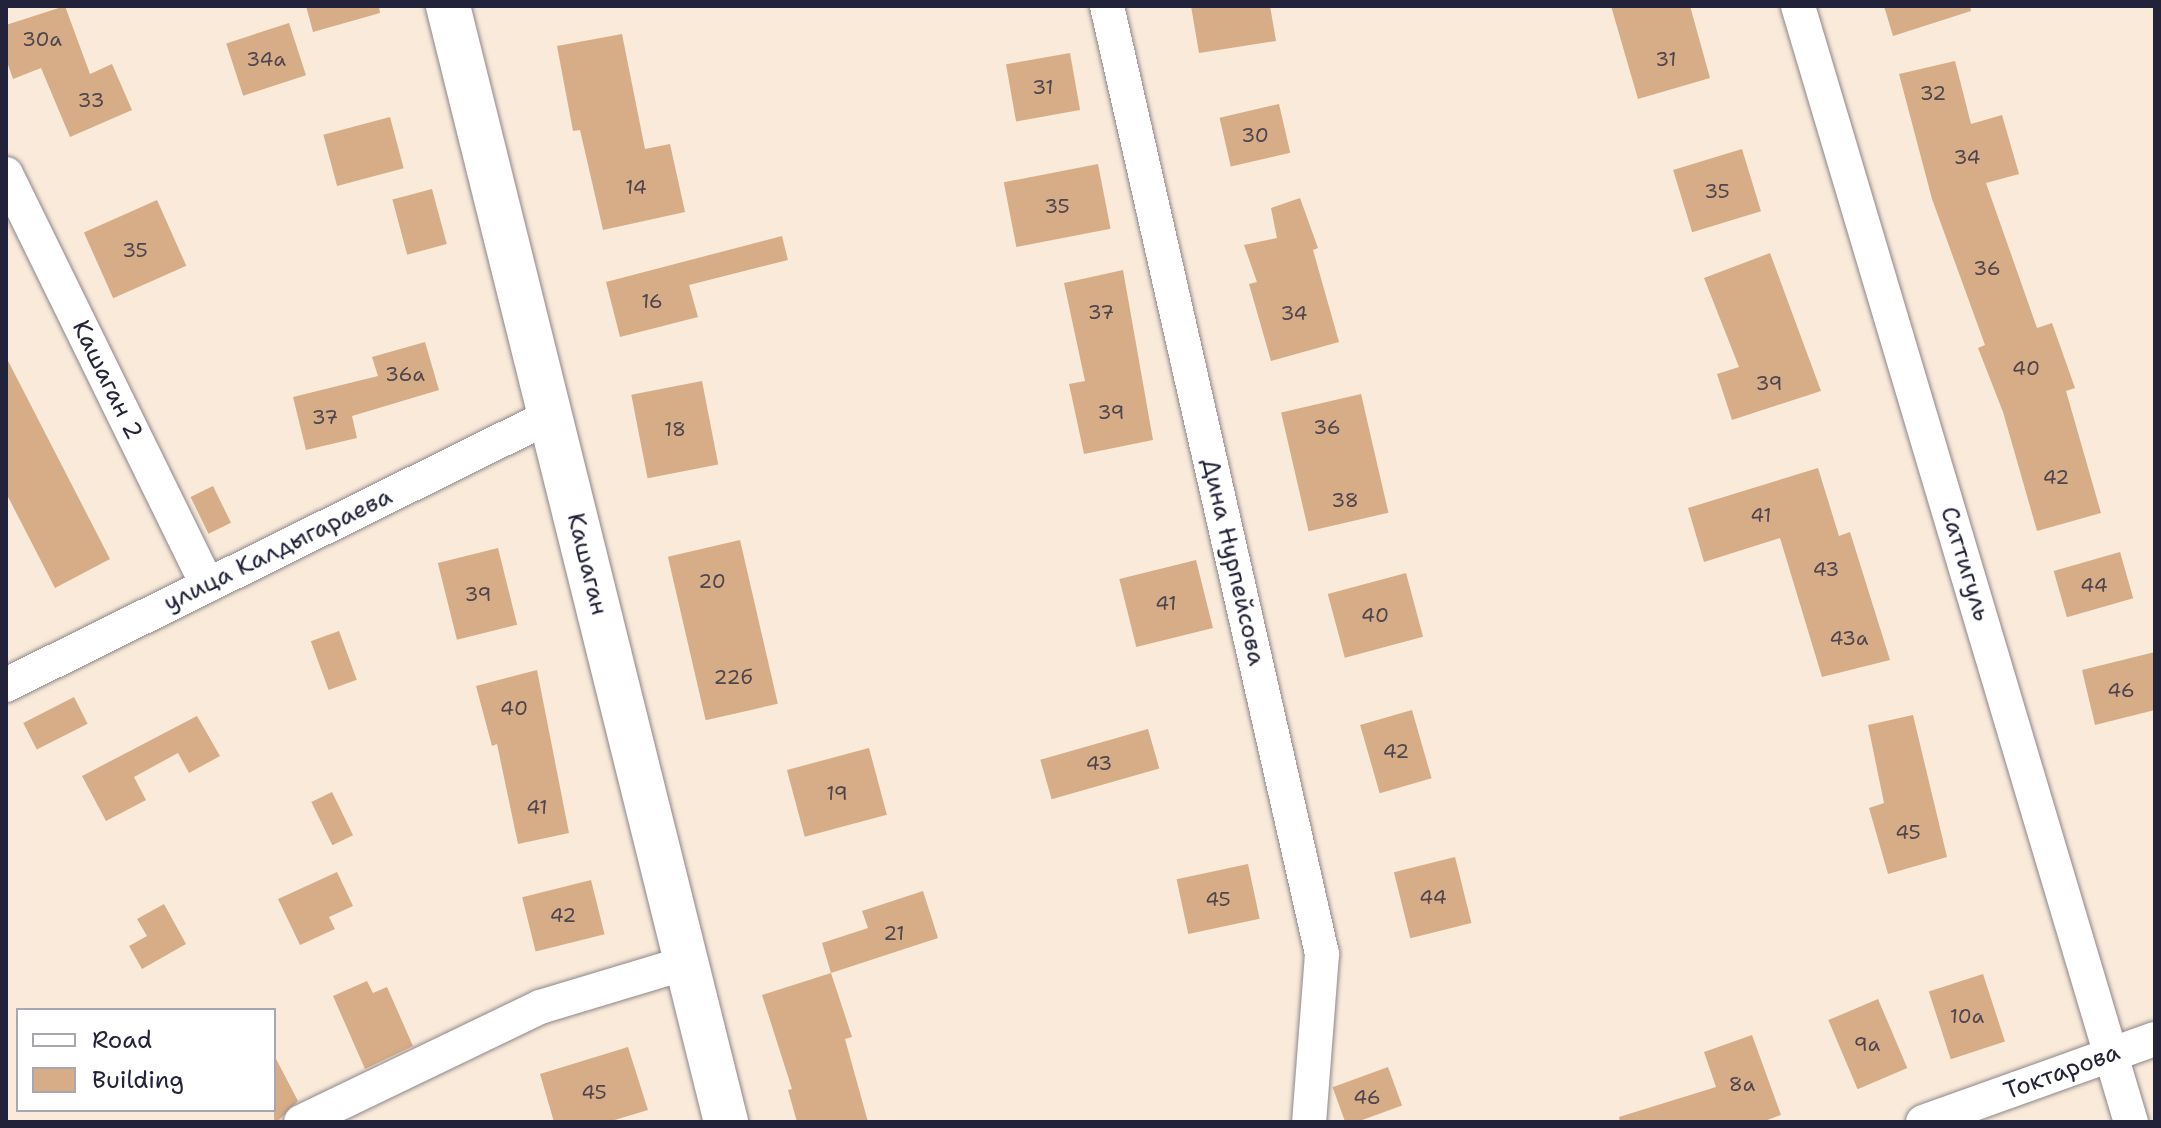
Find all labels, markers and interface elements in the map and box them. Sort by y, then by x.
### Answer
house number: 30а [22,27,62,51]
house number: 34а [246,47,286,71]
house number: 31 [1655,47,1677,71]
house number: 31 [1032,75,1054,99]
house number: 32 [1920,81,1946,105]
house number: 33 [78,88,104,112]
house number: 30 [1241,123,1269,147]
house number: 34 [1953,145,1981,169]
house number: 14 [625,175,647,199]
house number: 35 [1704,179,1730,203]
house number: 35 [1044,194,1070,218]
house number: 35 [122,238,148,262]
house number: 36 [1973,256,2001,280]
house number: 16 [641,289,663,313]
house number: 37 [1088,300,1114,324]
house number: 34 [1280,301,1308,325]
street label: Кашаган 2 [66,316,148,444]
house number: 40 [2012,356,2040,380]
house number: 36а [385,362,425,386]
house number: 39 [1756,371,1782,395]
house number: 39 [1098,400,1124,424]
house number: 37 [312,405,338,429]
house number: 36 [1313,415,1341,439]
house number: 18 [664,417,686,441]
street label: Дина Нурпейсова [1195,456,1271,668]
house number: 42 [2043,465,2069,489]
street label: улица Калдыгараева [159,482,397,618]
house number: 38 [1331,488,1359,512]
house number: 41 [1750,503,1772,527]
street label: Саттигуль [1934,503,1996,625]
street label: Кашаган [560,510,614,618]
house number: 43 [1813,557,1839,581]
house number: 20 [698,569,726,593]
house number: 44 [2080,573,2108,597]
house number: 39 [465,582,491,606]
house number: 41 [1155,591,1177,615]
house number: 40 [1361,603,1389,627]
house number: 43а [1829,626,1869,650]
house number: 22б [713,665,753,689]
house number: 46 [2107,678,2135,702]
house number: 40 [500,696,528,720]
house number: 42 [1383,739,1409,763]
house number: 43 [1086,751,1112,775]
house number: 19 [826,781,848,805]
house number: 41 [526,795,548,819]
house number: 45 [1895,820,1921,844]
house number: 44 [1419,885,1447,909]
house number: 45 [1205,887,1231,911]
house number: 42 [550,903,576,927]
house number: 21 [883,921,905,945]
house number: 10а [1950,1004,1984,1028]
legend [16,1008,276,1112]
text: Road [92,1024,152,1056]
house number: 9а [1854,1032,1880,1056]
street label: Токтарова [2000,1038,2124,1106]
text: Building [92,1064,184,1096]
house number: 8а [1729,1072,1755,1096]
house number: 45 [581,1080,607,1104]
house number: 46 [1353,1085,1381,1109]

